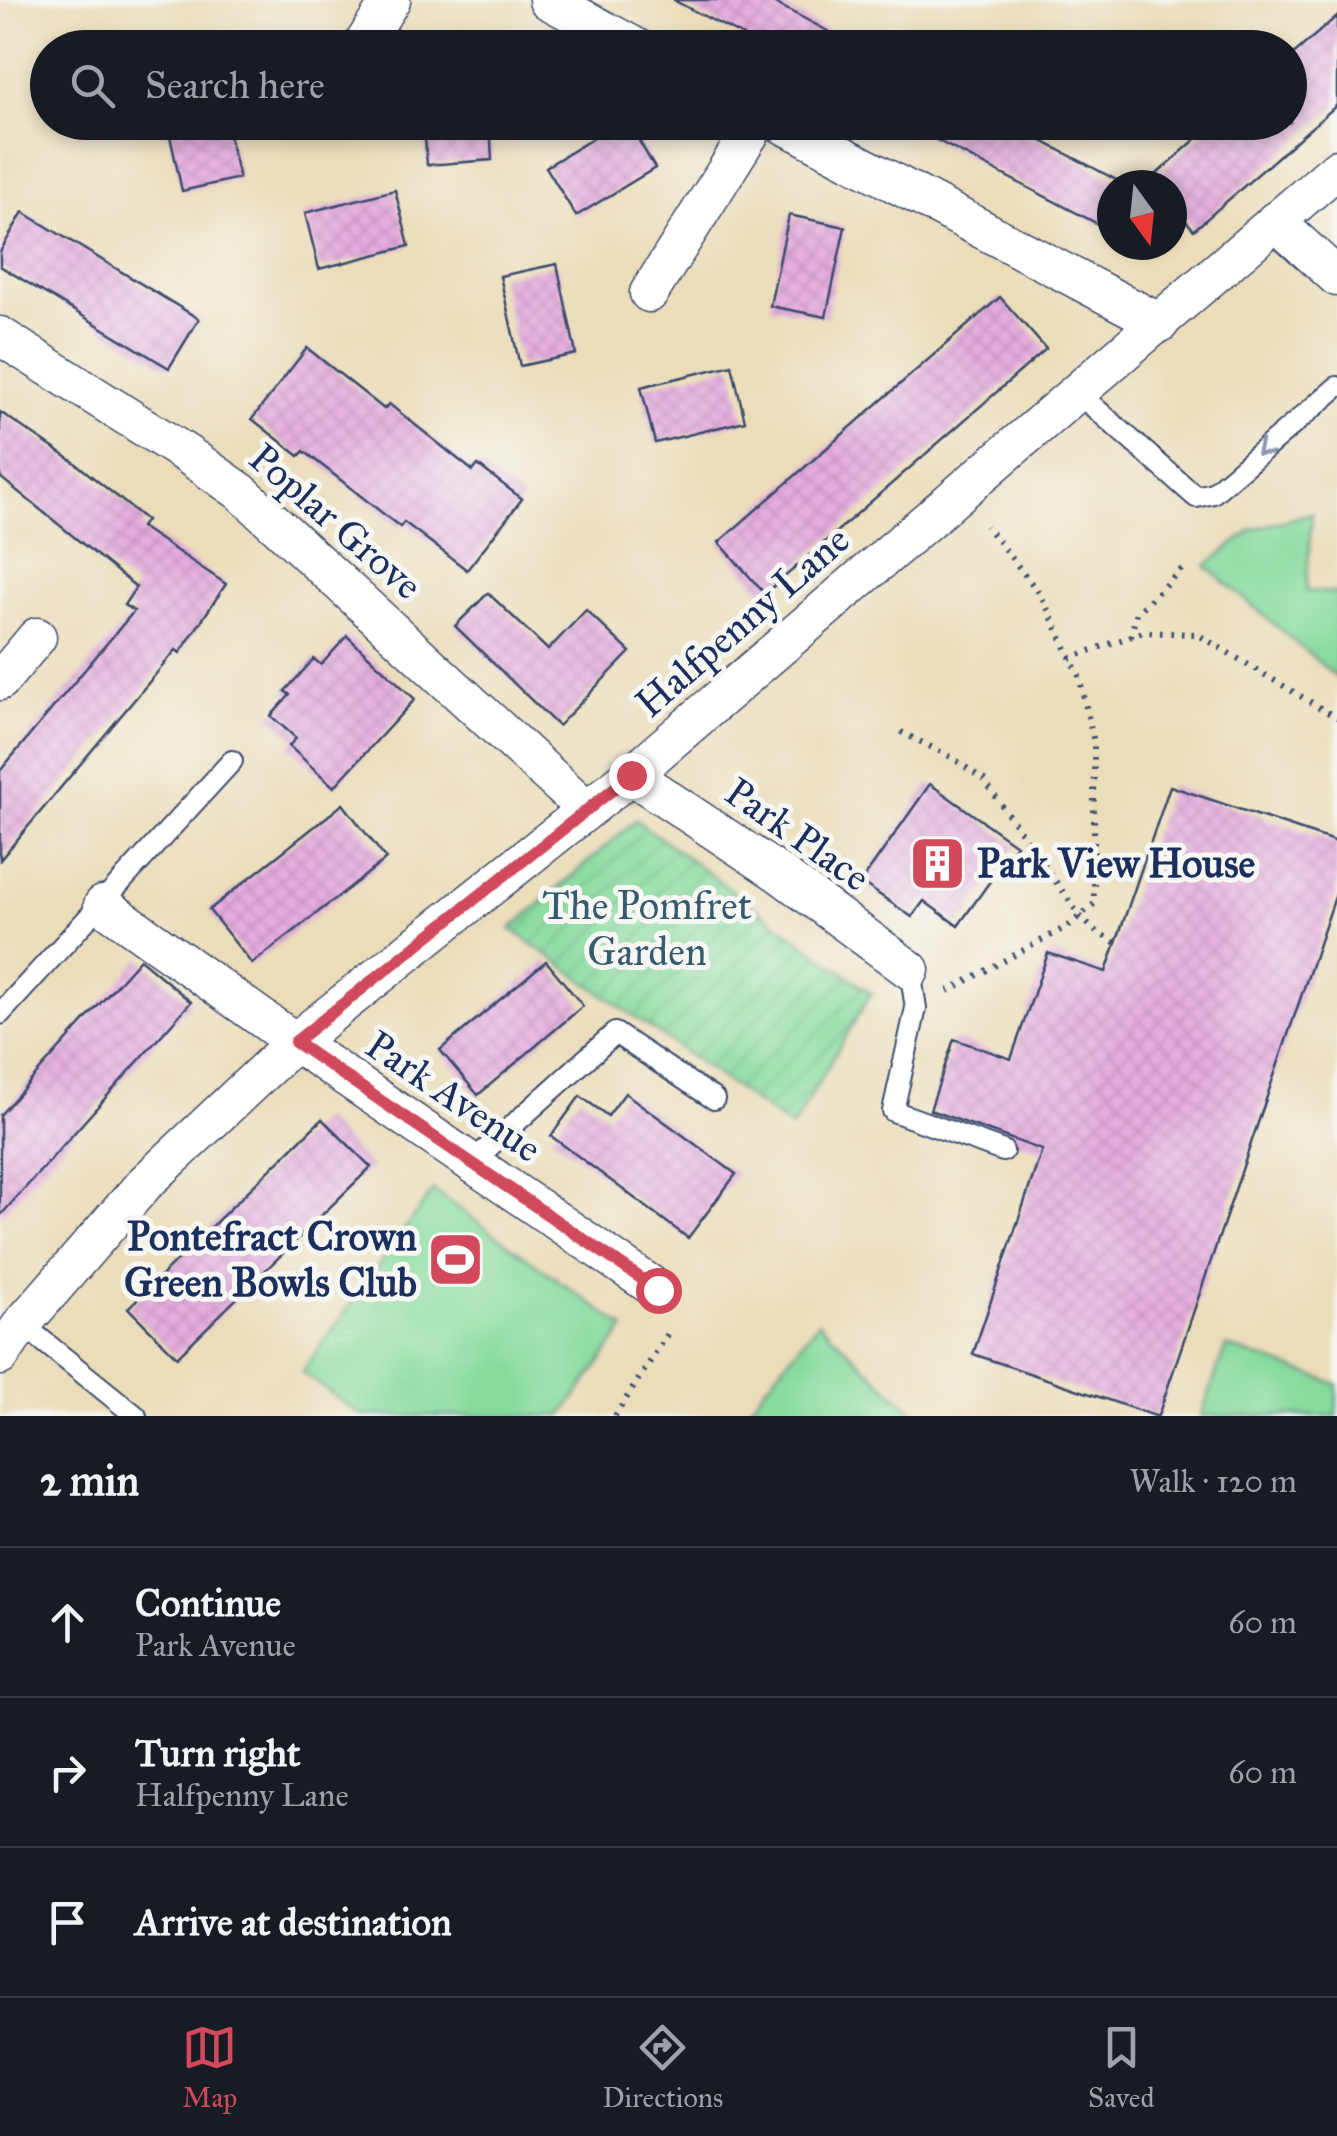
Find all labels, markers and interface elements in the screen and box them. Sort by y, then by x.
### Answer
search box [30,30,1307,140]
icon: search [65,58,120,113]
text: Search here [145,62,325,108]
north arrow [1097,170,1187,260]
street label: Poplar Grove [239,433,432,610]
one-way arrow [1256,439,1274,457]
street label: Halfpenny Lane [625,515,859,728]
route end [609,753,655,799]
street label: Park Place [716,767,879,902]
building icon: Park View House [908,833,968,893]
place label: Park View House [977,839,1255,888]
park label: The Pomfret Garden [542,881,752,976]
street label: Park Avenue [357,1020,551,1173]
place label: Pontefract Crown Green Bowls Club [124,1212,417,1307]
sports icon: Pontefract Crown Green Bowls Club [426,1229,486,1289]
route start [636,1268,682,1314]
text: 2 min [40,1455,139,1507]
text: Walk · 120 m [1130,1462,1297,1501]
text: Continue [135,1580,281,1626]
icon: ahead [40,1595,95,1650]
text: 60 m [1228,1603,1297,1642]
text: Park Avenue [135,1626,296,1665]
text: Turn right [135,1730,301,1776]
icon: right [40,1745,95,1800]
text: 60 m [1228,1753,1297,1792]
text: Halfpenny Lane [135,1776,349,1815]
icon: arrive [40,1895,95,1950]
text: Arrive at destination [135,1899,452,1945]
tab: Map [182,2020,237,2115]
tab: Directions [602,2020,723,2115]
tab: Saved [1088,2020,1155,2115]

